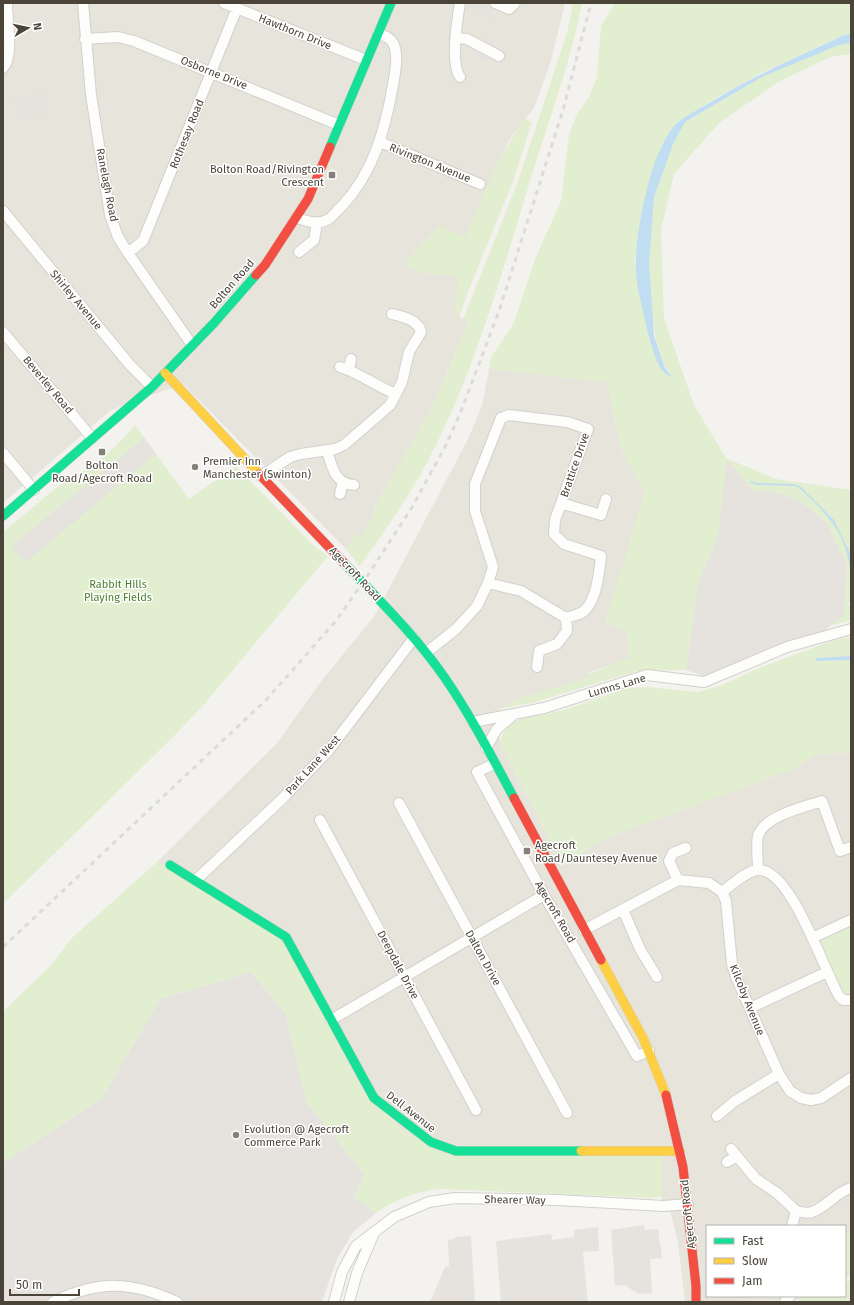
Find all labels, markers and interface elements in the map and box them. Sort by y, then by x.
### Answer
north arrow [8,8,48,48]
street label: Hawthorn Drive [257,11,333,53]
text: N [30,22,44,31]
street label: Osborne Drive [179,54,249,92]
street label: Rothesay Road [167,97,207,171]
street label: Rivington Avenue [387,141,473,185]
street label: Ranelagh Road [94,147,120,223]
place label: Bolton Road/Rivington Crescent [210,163,324,189]
marker: Bolton Road/Rivington Crescent [327,170,337,180]
street label: Bolton Road [207,257,257,311]
street label: Shirley Avenue [47,268,105,332]
street label: Beverley Road [20,354,76,416]
street label: Brattice Drive [558,431,592,499]
marker: Bolton Road/Agecroft Road [97,447,107,457]
place label: Premier Inn Manchester (Swinton) [203,455,311,481]
place label: Bolton Road/Agecroft Road [52,459,152,485]
marker: Premier Inn Manchester (Swinton) [190,462,200,472]
street label: Agecroft Road [327,544,383,604]
park label: Rabbit Hills Playing Fields [84,578,152,604]
street label: Lumns Lane [587,672,647,700]
street label: Park Lane West [283,733,343,797]
place label: Agecroft Road/Dauntesey Avenue [535,839,658,865]
marker: Agecroft Road/Dauntesey Avenue [522,846,532,856]
street label: Agecroft Road [532,879,578,945]
street label: Deepdale Drive [374,928,422,1002]
street label: Dalton Drive [462,928,504,988]
street label: Kilcoby Avenue [727,963,767,1037]
street label: Dell Avenue [384,1089,438,1135]
place label: Evolution @ Agecroft Commerce Park [244,1123,349,1149]
marker: Evolution @ Agecroft Commerce Park [231,1130,241,1140]
street label: Agecroft Road [678,1179,698,1249]
street label: Shearer Way [484,1193,546,1207]
legend [706,1225,846,1297]
text: Fast [742,1234,764,1248]
text: Slow [742,1254,768,1268]
scale bar [10,1271,79,1297]
text: Jam [742,1274,762,1288]
text: 50 m [16,1278,42,1292]

